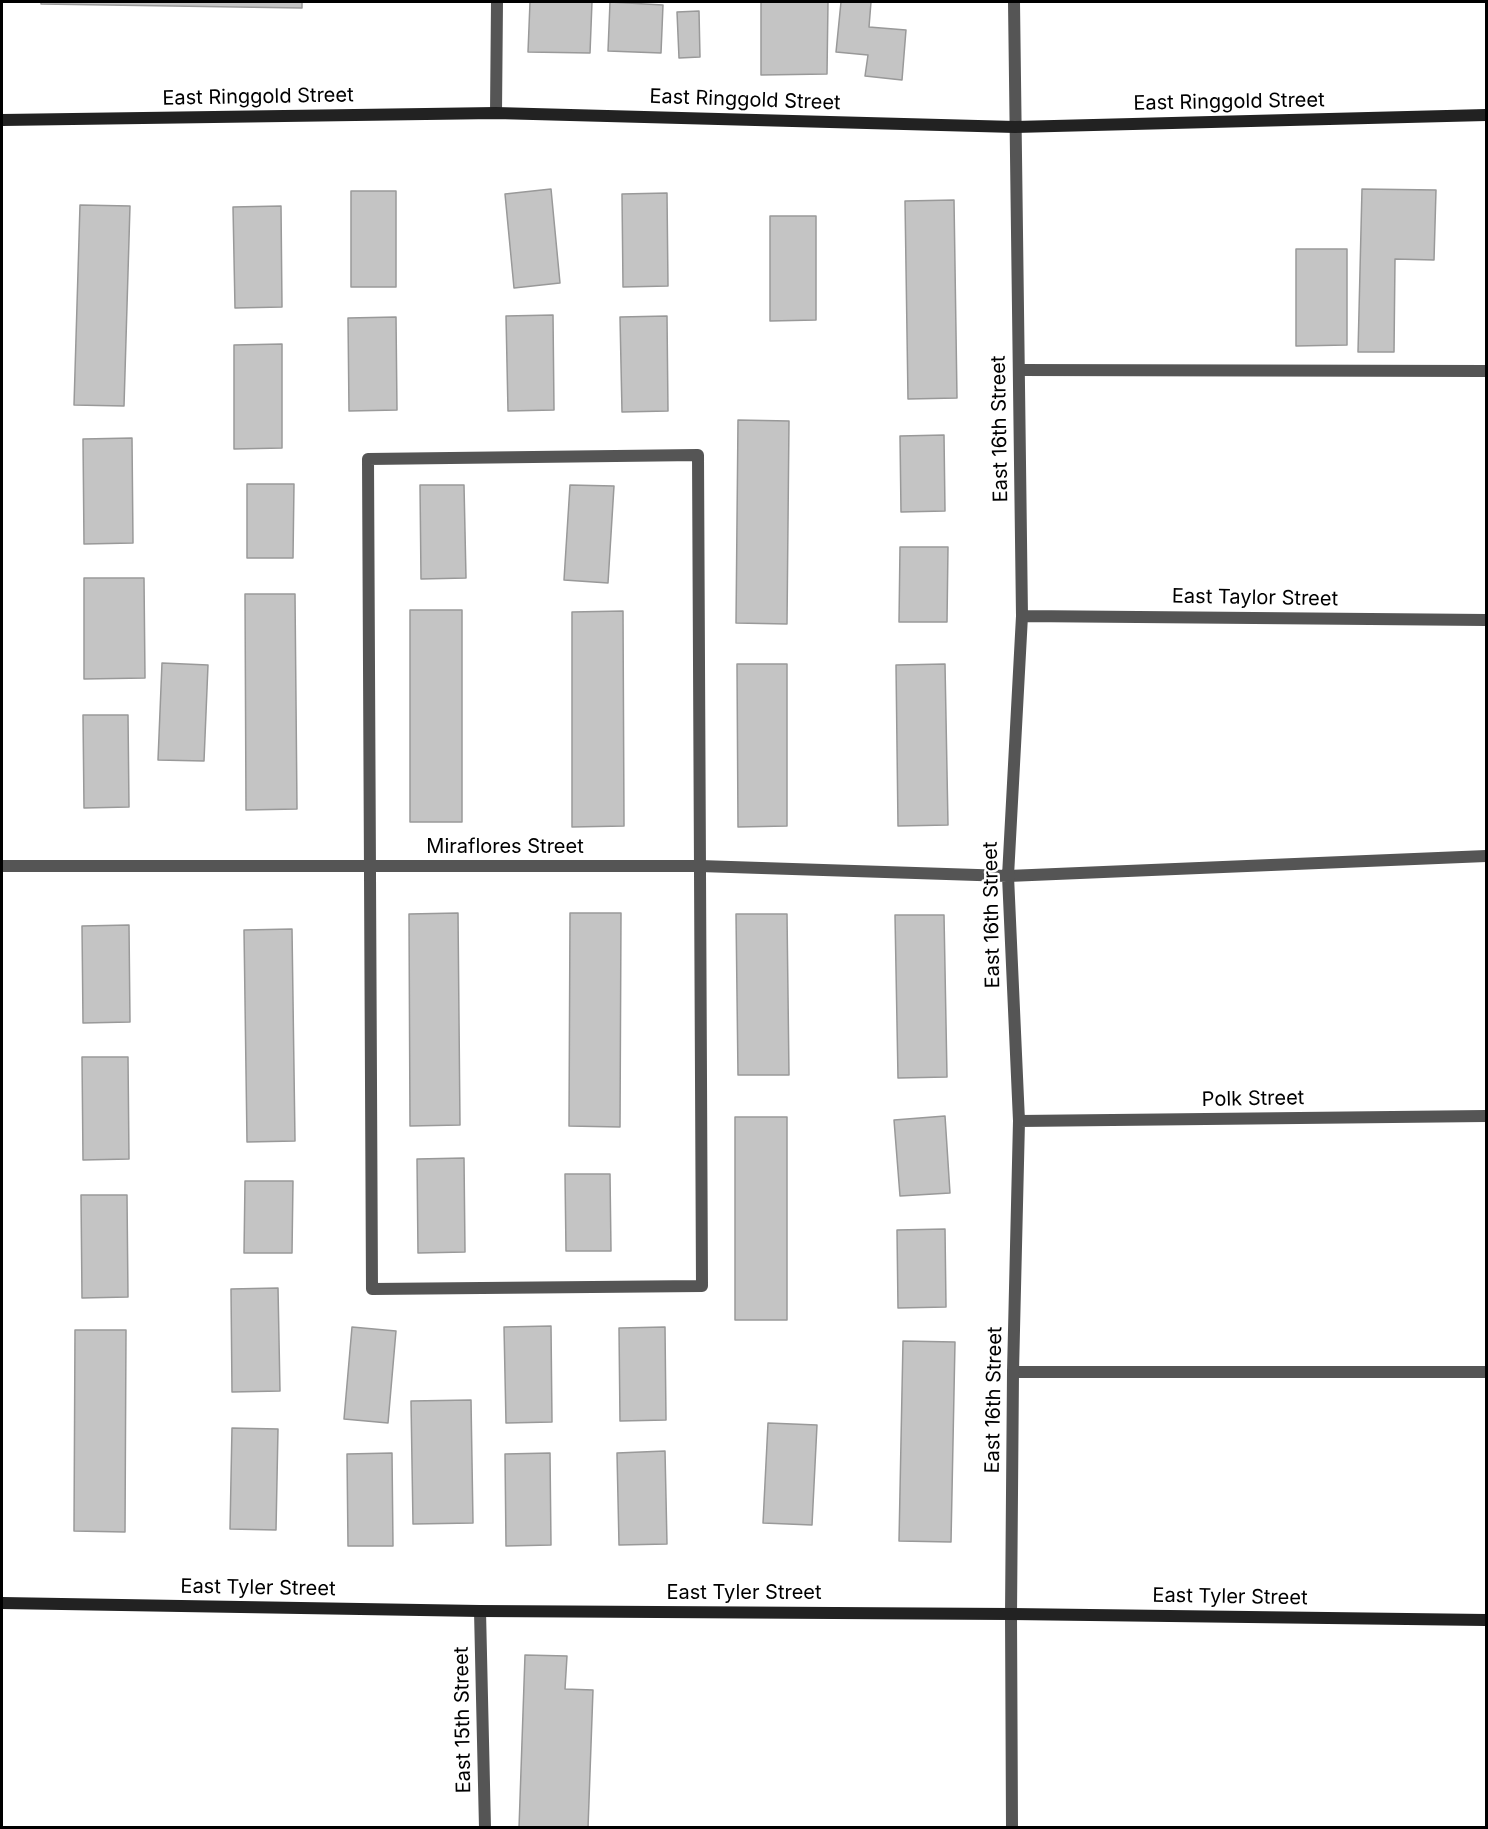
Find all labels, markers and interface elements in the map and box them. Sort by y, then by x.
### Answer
street label: East Ringgold Street [162,83,354,111]
street label: East Ringgold Street [649,85,841,115]
street label: East Ringgold Street [1133,88,1325,116]
street label: East 16th Street [987,355,1013,503]
street label: East Taylor Street [1172,585,1338,611]
street label: Miraflores Street [426,835,584,859]
street label: East 16th Street [979,841,1005,989]
street label: Polk Street [1202,1086,1304,1112]
street label: East 16th Street [981,1326,1007,1474]
street label: East Tyler Street [180,1575,336,1601]
street label: East Tyler Street [666,1581,822,1605]
street label: East Tyler Street [1152,1584,1308,1610]
street label: East 15th Street [450,1646,476,1794]

